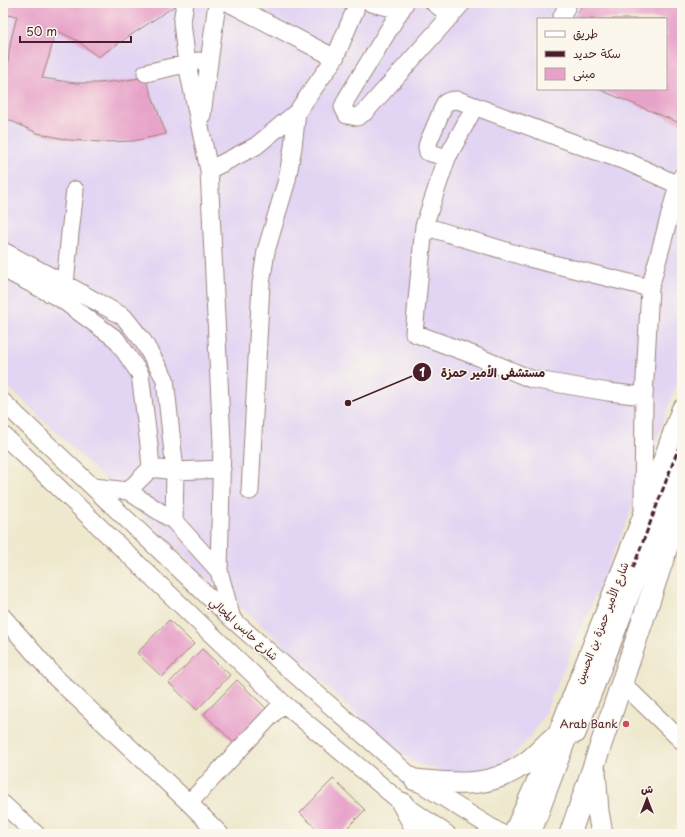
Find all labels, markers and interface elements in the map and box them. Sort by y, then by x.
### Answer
scale bar [20,18,131,44]
legend [537,18,667,90]
text: 50 m [26,22,57,40]
text: طريق [573,24,598,42]
text: سكة حديد [573,44,621,62]
text: مبنى [573,64,596,82]
callout: مستشفى الأمير حمزة [412,360,553,384]
text: 1 [419,363,425,381]
text: مستشفى الأمير حمزة [441,363,545,381]
street label: شارع الأمير حمزة بن الحسين [570,559,634,687]
street label: شارع حابس المجالي [204,593,282,666]
place label: Arab Bank [560,715,618,732]
marker: Arab Bank [621,719,631,729]
north arrow [627,779,667,819]
text: ش [641,780,653,797]

